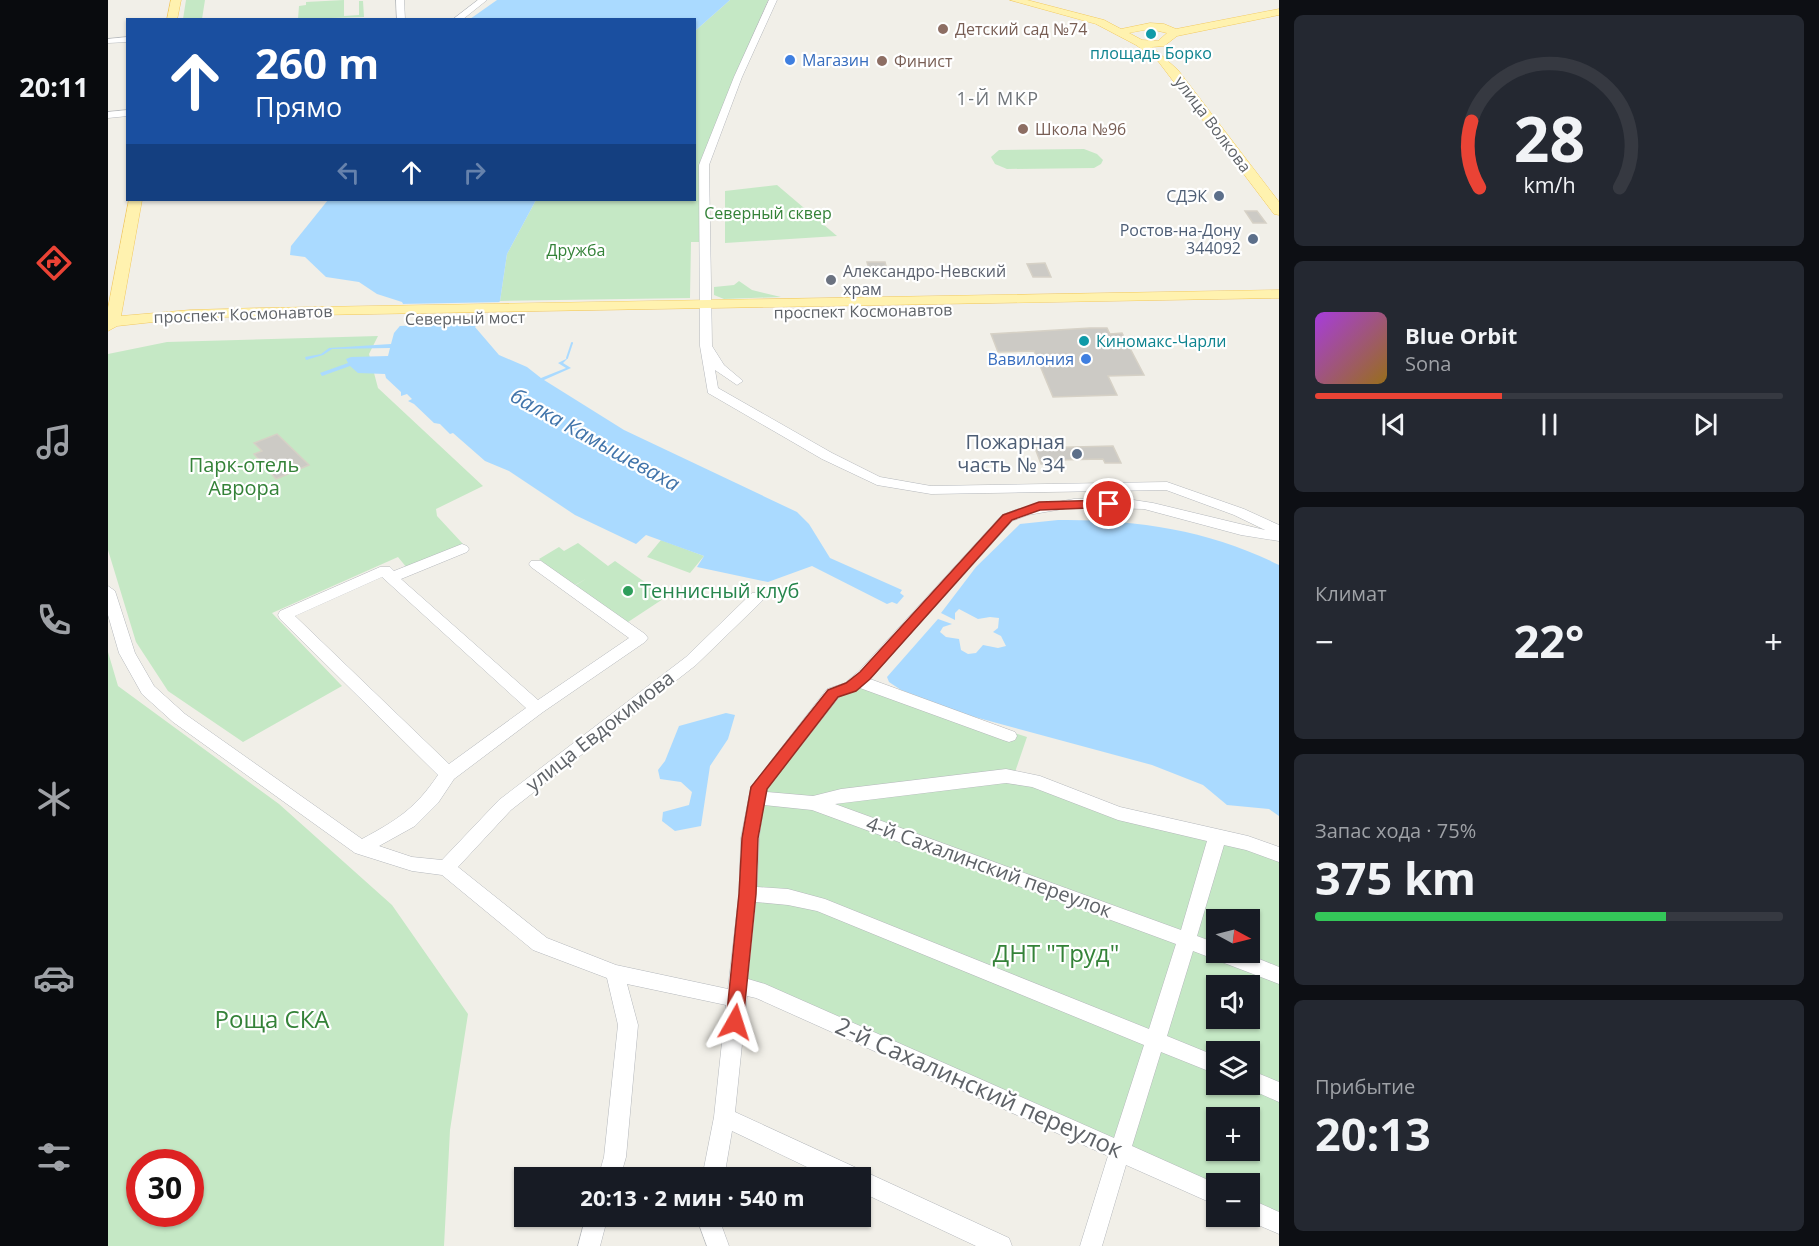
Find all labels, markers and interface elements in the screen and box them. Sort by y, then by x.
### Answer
place label: Детский сад №74 [955,18,1087,40]
marker: Детский сад №74 [936,22,950,36]
marker: площадь Борко [1144,27,1158,41]
text: 260 m [255,34,379,91]
icon: ahead [156,42,234,120]
place label: площадь Борко [1090,42,1212,64]
place label: Магазин [802,49,869,71]
place label: Финист [894,50,953,72]
marker: Магазин [783,53,797,67]
marker: Финист [875,54,889,68]
text: 20:11 [19,68,89,105]
street label: улица Волкова [1169,71,1257,177]
district label: 1-Й МКР [957,86,1039,110]
text: Прямо [255,88,342,125]
text: 28 [1513,95,1585,180]
place label: Школа №96 [1035,118,1126,140]
marker: Школа №96 [1016,122,1030,136]
icon: left [332,156,365,189]
icon: ahead [395,156,428,189]
icon: right [458,156,491,189]
text: km/h [1523,170,1575,199]
place label: СДЭК [1166,185,1207,207]
marker: СДЭК [1212,189,1226,203]
park label: Северный сквер [704,202,832,224]
place label: Ростов-на-Дону 344092 [1120,219,1242,259]
marker: Ростов-на-Дону 344092 [1246,232,1260,246]
park label: Дружба [547,239,605,261]
icon: directions [33,242,75,284]
place label: Александро-Невский храм [843,260,1006,300]
marker: Александро-Невский храм [824,273,838,287]
street label: проспект Космонавтов [773,298,953,324]
street label: проспект Космонавтов [153,300,333,328]
street label: Северный мост [405,306,526,330]
text: Blue Orbit [1405,320,1517,350]
place label: Киномакс-Чарли [1096,330,1226,352]
marker: Киномакс-Чарли [1077,334,1091,348]
place label: Вавилония [987,348,1074,370]
text: Sona [1405,350,1451,377]
marker: Вавилония [1079,352,1093,366]
water label: балка Камышеваха [506,381,685,497]
icon: previous [1377,408,1410,441]
icon: pause [1533,408,1566,441]
icon: next [1689,408,1722,441]
icon: music [33,421,75,463]
place label: Пожарная часть № 34 [957,428,1066,478]
marker: Пожарная часть № 34 [1070,447,1084,461]
park label: Парк-отель Аврора [189,451,299,501]
pin [1083,478,1134,529]
icon: arrive [1092,487,1125,520]
place label: Теннисный клуб [640,577,799,604]
text: Климат [1315,580,1387,607]
marker: Теннисный клуб [621,584,635,598]
icon: phone [33,599,75,641]
text: 22° [1514,610,1584,671]
text: − [1315,619,1334,664]
text: + [1764,619,1783,664]
street label: улица Евдокимова [520,664,680,797]
icon: climate [33,778,75,820]
street label: 4-й Сахалинский переулок [863,809,1116,924]
text: Запас хода · 75% [1315,817,1476,844]
text: 375 km [1315,847,1476,908]
north arrow [1206,909,1260,963]
map controls [1206,909,1260,1227]
park label: ДНТ "Труд" [993,936,1119,969]
icon: car [33,957,75,999]
button: sound [1206,975,1260,1029]
position arrow [703,990,767,1054]
park label: Роща СКА [215,1002,330,1035]
street label: 2-й Сахалинский переулок [831,1008,1129,1165]
button: layers [1206,1041,1260,1095]
text: Прибытие [1315,1073,1415,1100]
text: 20:13 [1315,1103,1431,1164]
button: + [1206,1107,1260,1161]
icon: filters [33,1136,75,1178]
speed limit sign: 30 [126,1149,204,1227]
button: − [1206,1173,1260,1227]
text: 20:13 · 2 мин · 540 m [580,1182,805,1212]

